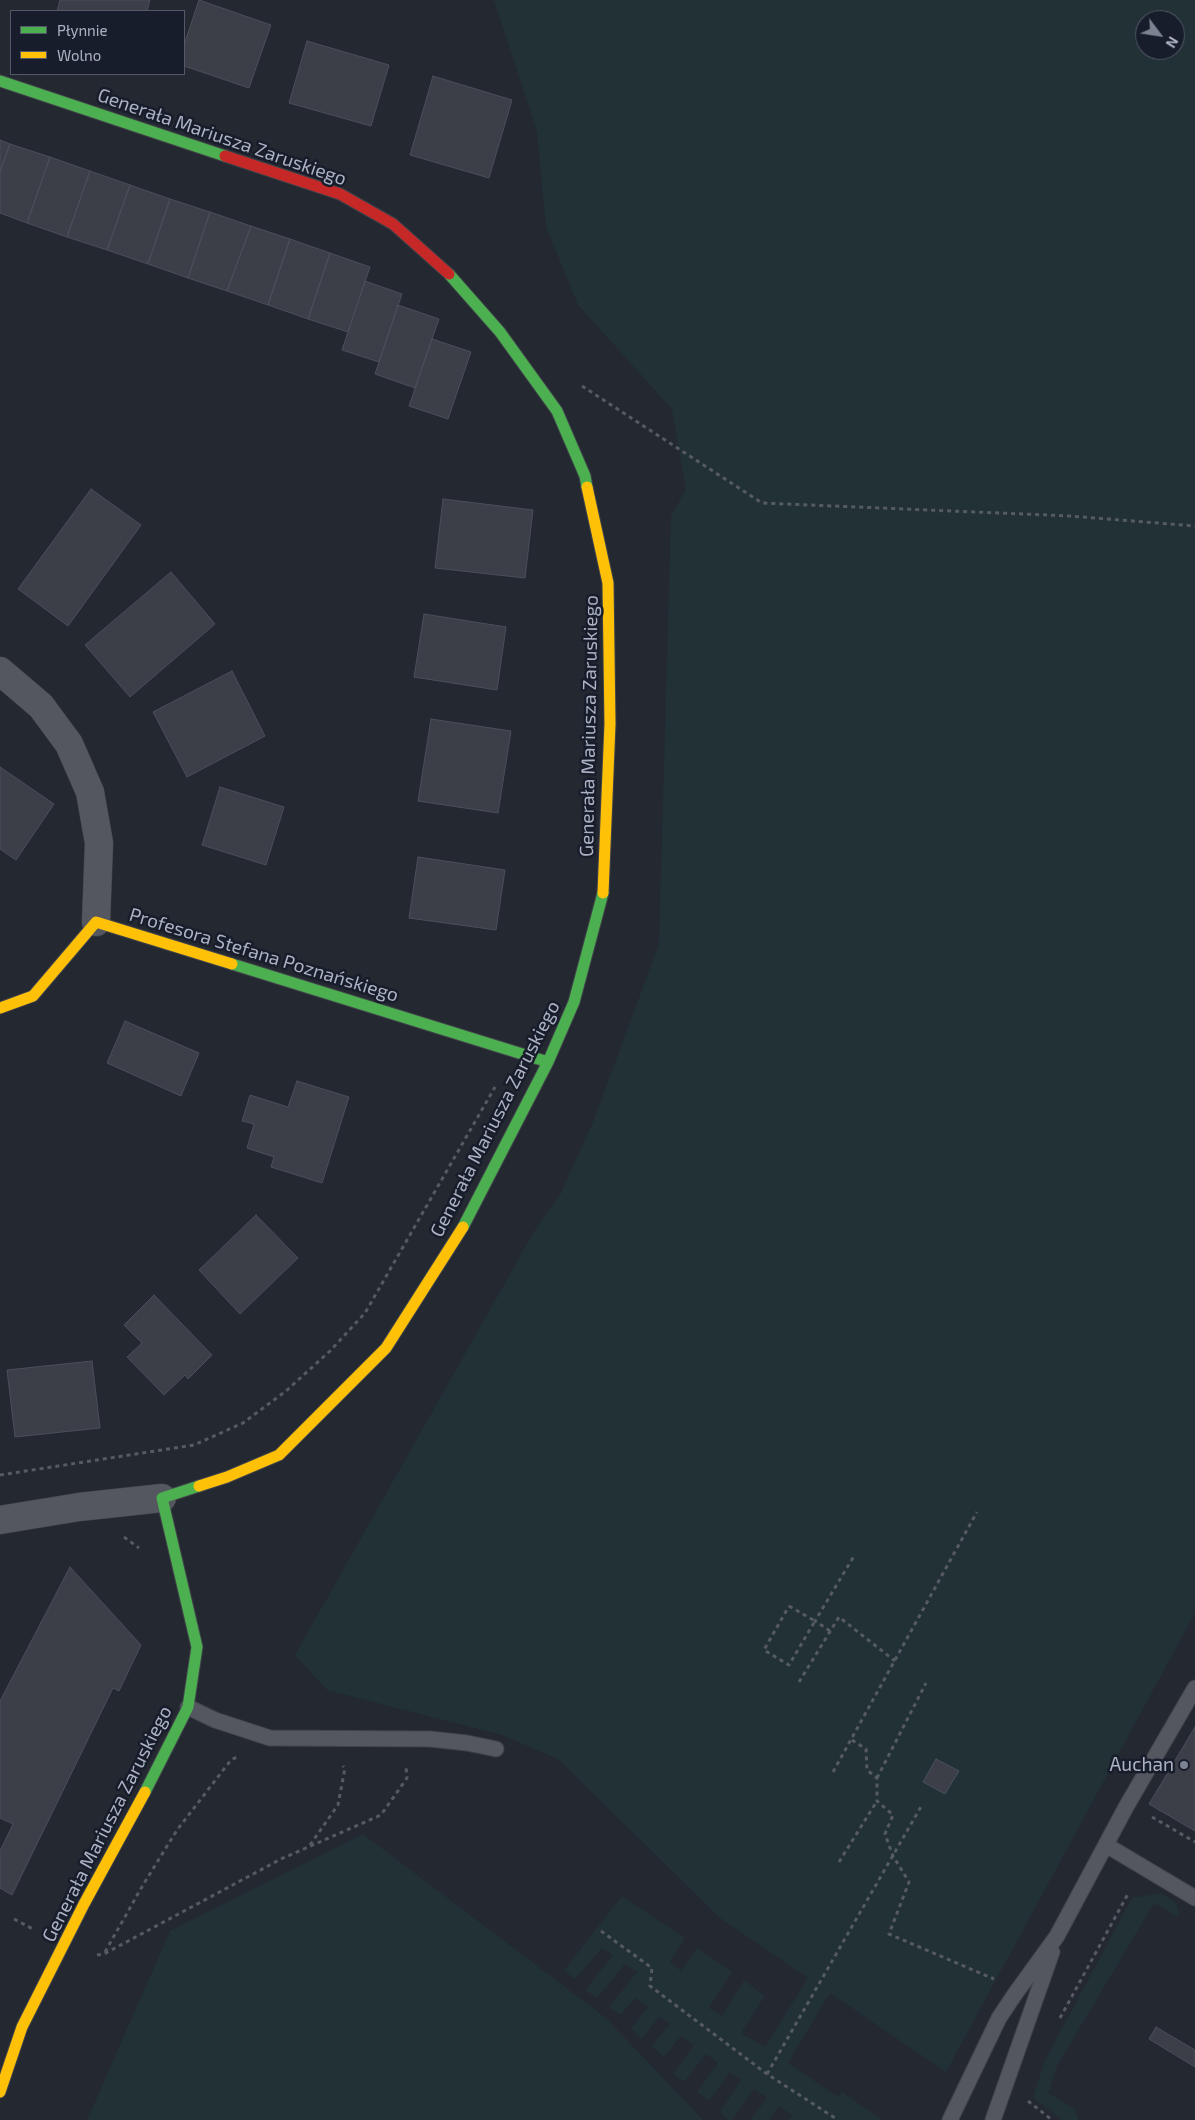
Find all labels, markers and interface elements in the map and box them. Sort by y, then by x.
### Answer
legend [10,10,185,75]
north arrow [1135,10,1185,60]
text: Płynnie [57,21,108,39]
text: N [1163,34,1182,51]
text: Wolno [57,46,101,64]
street label: Generała Mariusza Zaruskiego [95,84,349,190]
street label: Generała Mariusza Zaruskiego [575,595,603,857]
street label: Profesora Stefana Poznańskiego [127,903,401,1007]
street label: Generała Mariusza Zaruskiego [425,997,565,1241]
street label: Generała Mariusza Zaruskiego [37,1702,177,1946]
place label: Auchan [1110,1754,1174,1776]
marker: Auchan [1178,1759,1190,1771]

